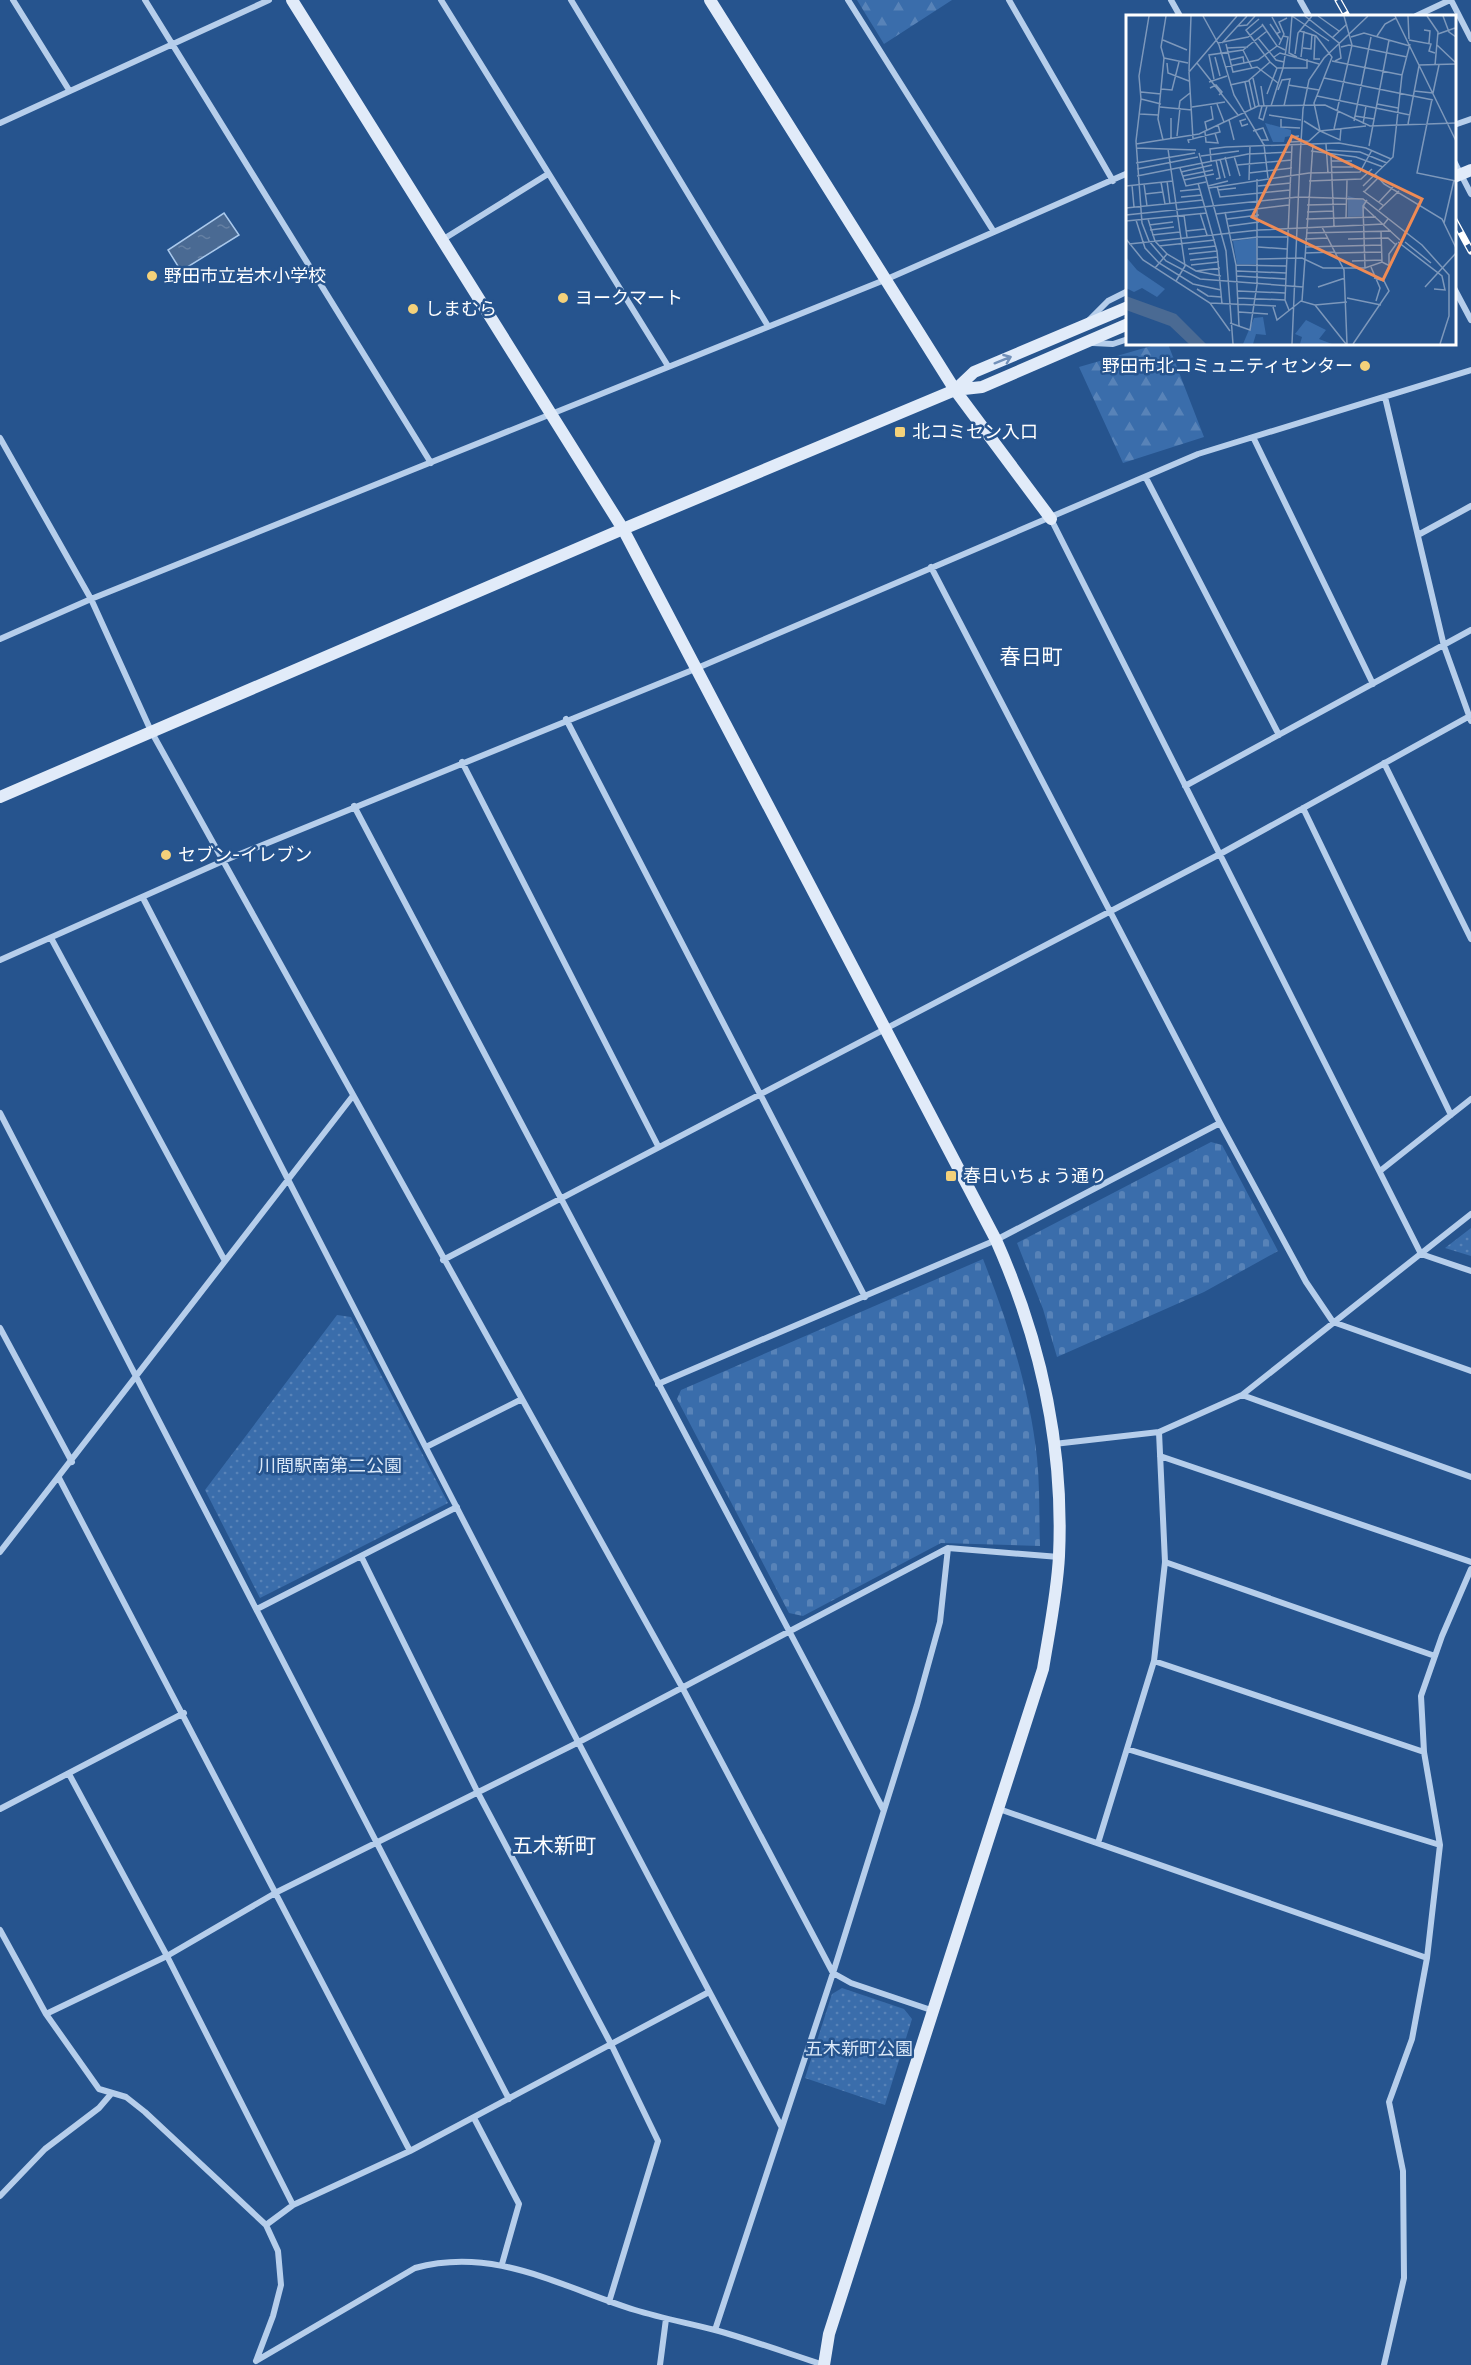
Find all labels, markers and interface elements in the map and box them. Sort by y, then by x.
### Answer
inset map [1126,15,1456,345]
place label: 野田市立岩木小学校 [164,265,326,286]
marker: 野田市立岩木小学校 [145,269,159,283]
place label: ヨークマート [575,287,683,308]
marker: ヨークマート [556,291,570,305]
place label: しまむら [425,298,497,319]
marker: しまむら [406,302,420,316]
one-way arrow [993,354,1012,365]
place label: 野田市北コミュニティセンター [1102,355,1353,376]
marker: 野田市北コミュニティセンター [1358,359,1372,373]
place label: 北コミセン入口 [912,421,1038,442]
marker: 北コミセン入口 [893,425,907,439]
district label: 春日町 [1000,644,1063,669]
place label: セブン-イレブン [178,844,312,865]
marker: セブン-イレブン [159,848,173,862]
place label: 春日いちょう通り [963,1165,1107,1186]
marker: 春日いちょう通り [944,1169,958,1183]
park label: 川間駅南第二公園 [258,1455,402,1476]
district label: 五木新町 [512,1833,596,1858]
park label: 五木新町公園 [805,2038,913,2059]

